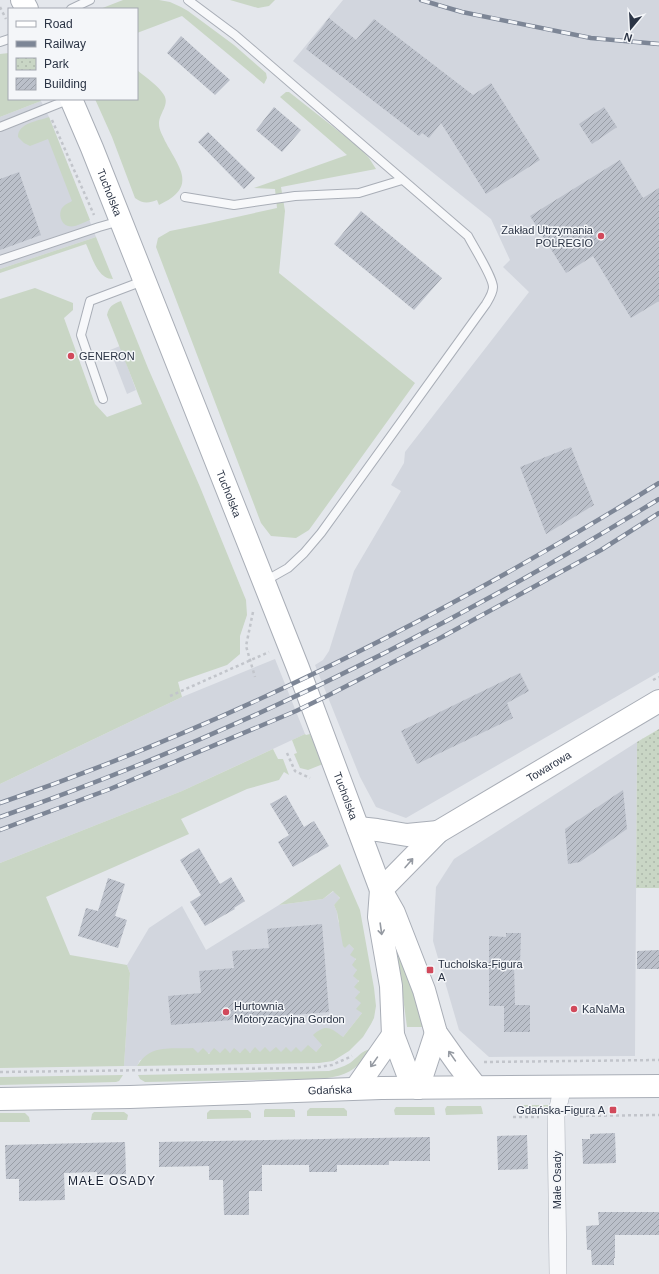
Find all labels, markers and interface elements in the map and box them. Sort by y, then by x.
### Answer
legend [8,8,138,100]
north arrow [611,8,651,48]
text: Road [44,17,73,31]
text: N [622,31,634,44]
text: Railway [44,37,86,51]
text: Park [44,57,70,71]
text: Building [44,77,87,91]
street label: Tucholska [95,167,125,218]
place label: Zakład Utrzymania POLREGIO [501,224,594,249]
marker: Zakład Utrzymania POLREGIO [596,231,606,241]
place label: GENERON [79,350,135,362]
marker: GENERON [66,351,76,361]
street label: Tucholska [214,468,244,520]
street label: Towarowa [524,748,574,784]
street label: Tucholska [331,770,360,822]
one-way arrow [404,857,413,868]
one-way arrow [377,922,385,935]
place label: Tucholska-Figura A [438,958,523,983]
marker: Tucholska-Figura A [425,965,435,975]
place label: Hurtownia Motoryzacyjna Gordon [234,1000,345,1025]
place label: KaNaMa [582,1003,626,1015]
marker: KaNaMa [569,1004,579,1014]
marker: Hurtownia Motoryzacyjna Gordon [221,1007,231,1017]
one-way arrow [448,1051,456,1062]
one-way arrow [370,1056,378,1067]
street label: Gdańska [308,1083,353,1097]
place label: Gdańska-Figura A [516,1104,606,1116]
marker: Gdańska-Figura A [608,1105,618,1115]
street label: Małe Osady [551,1150,563,1209]
district label: MAŁE OSADY [68,1174,156,1188]

